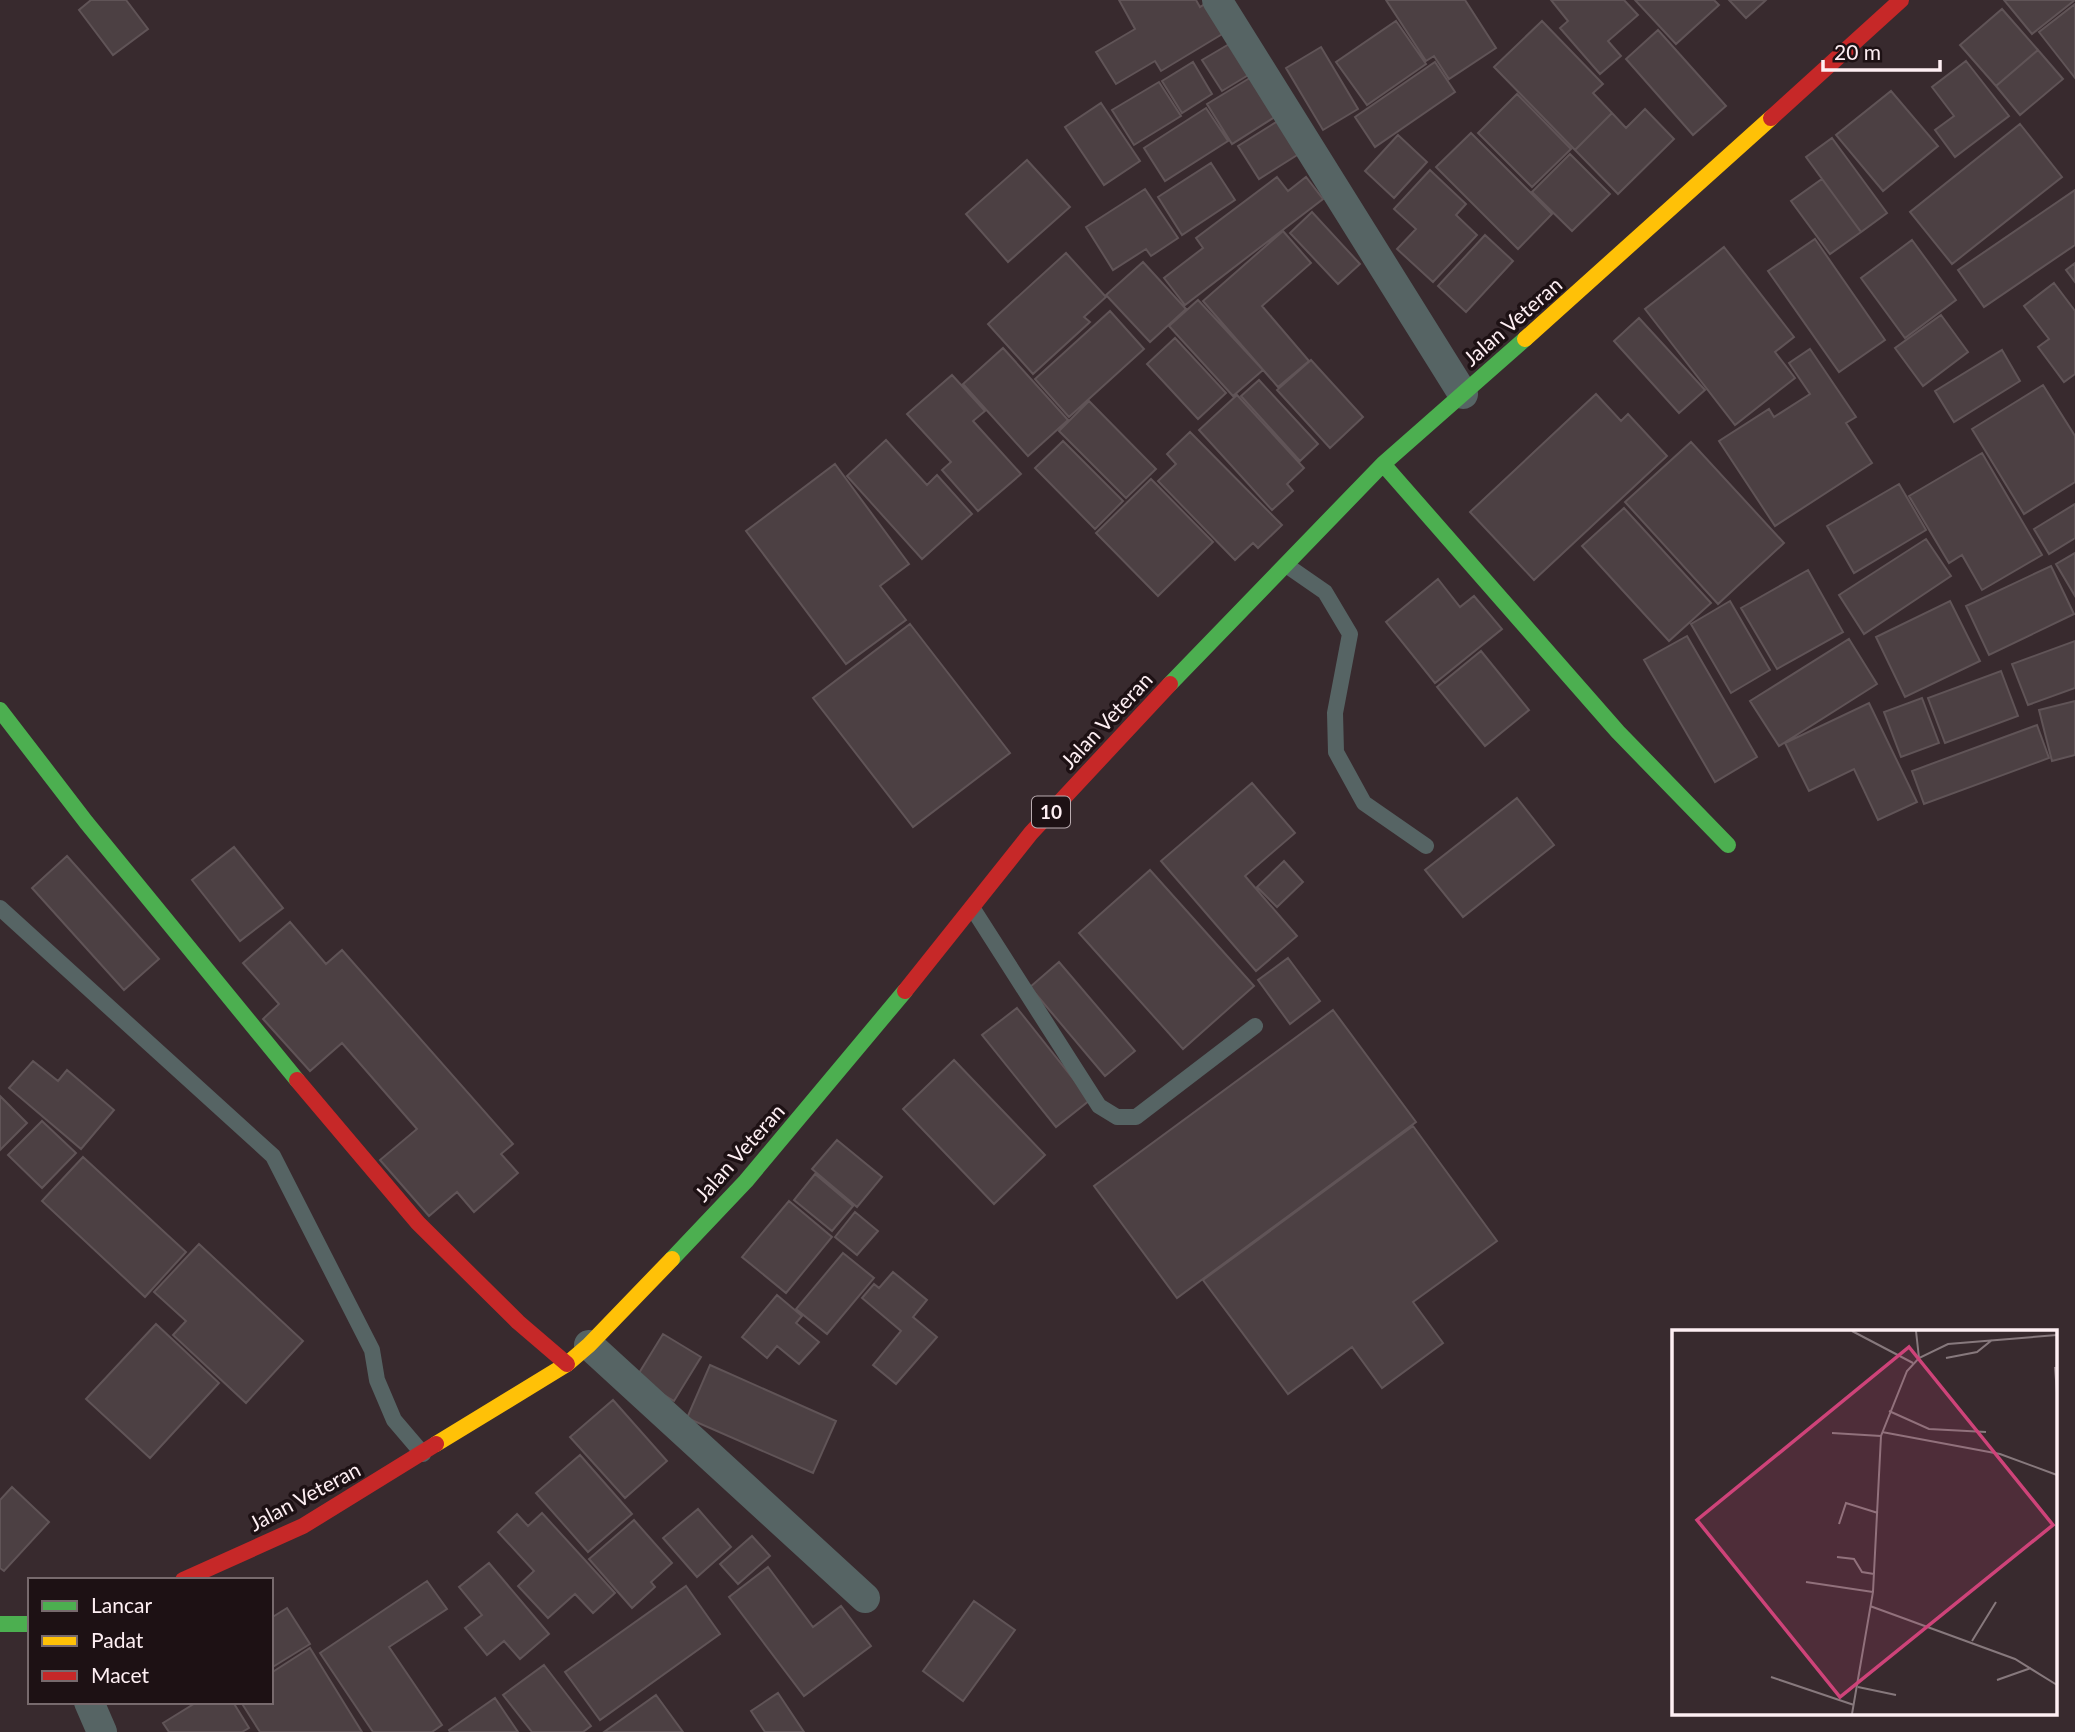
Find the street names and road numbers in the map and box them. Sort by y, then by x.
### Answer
street label: Jalan Veteran [1458,271,1566,370]
street label: Jalan Veteran [1055,667,1157,773]
road number: 10 [1032,796,1070,828]
street label: Jalan Veteran [689,1098,789,1206]
street label: Jalan Veteran [244,1456,364,1535]

